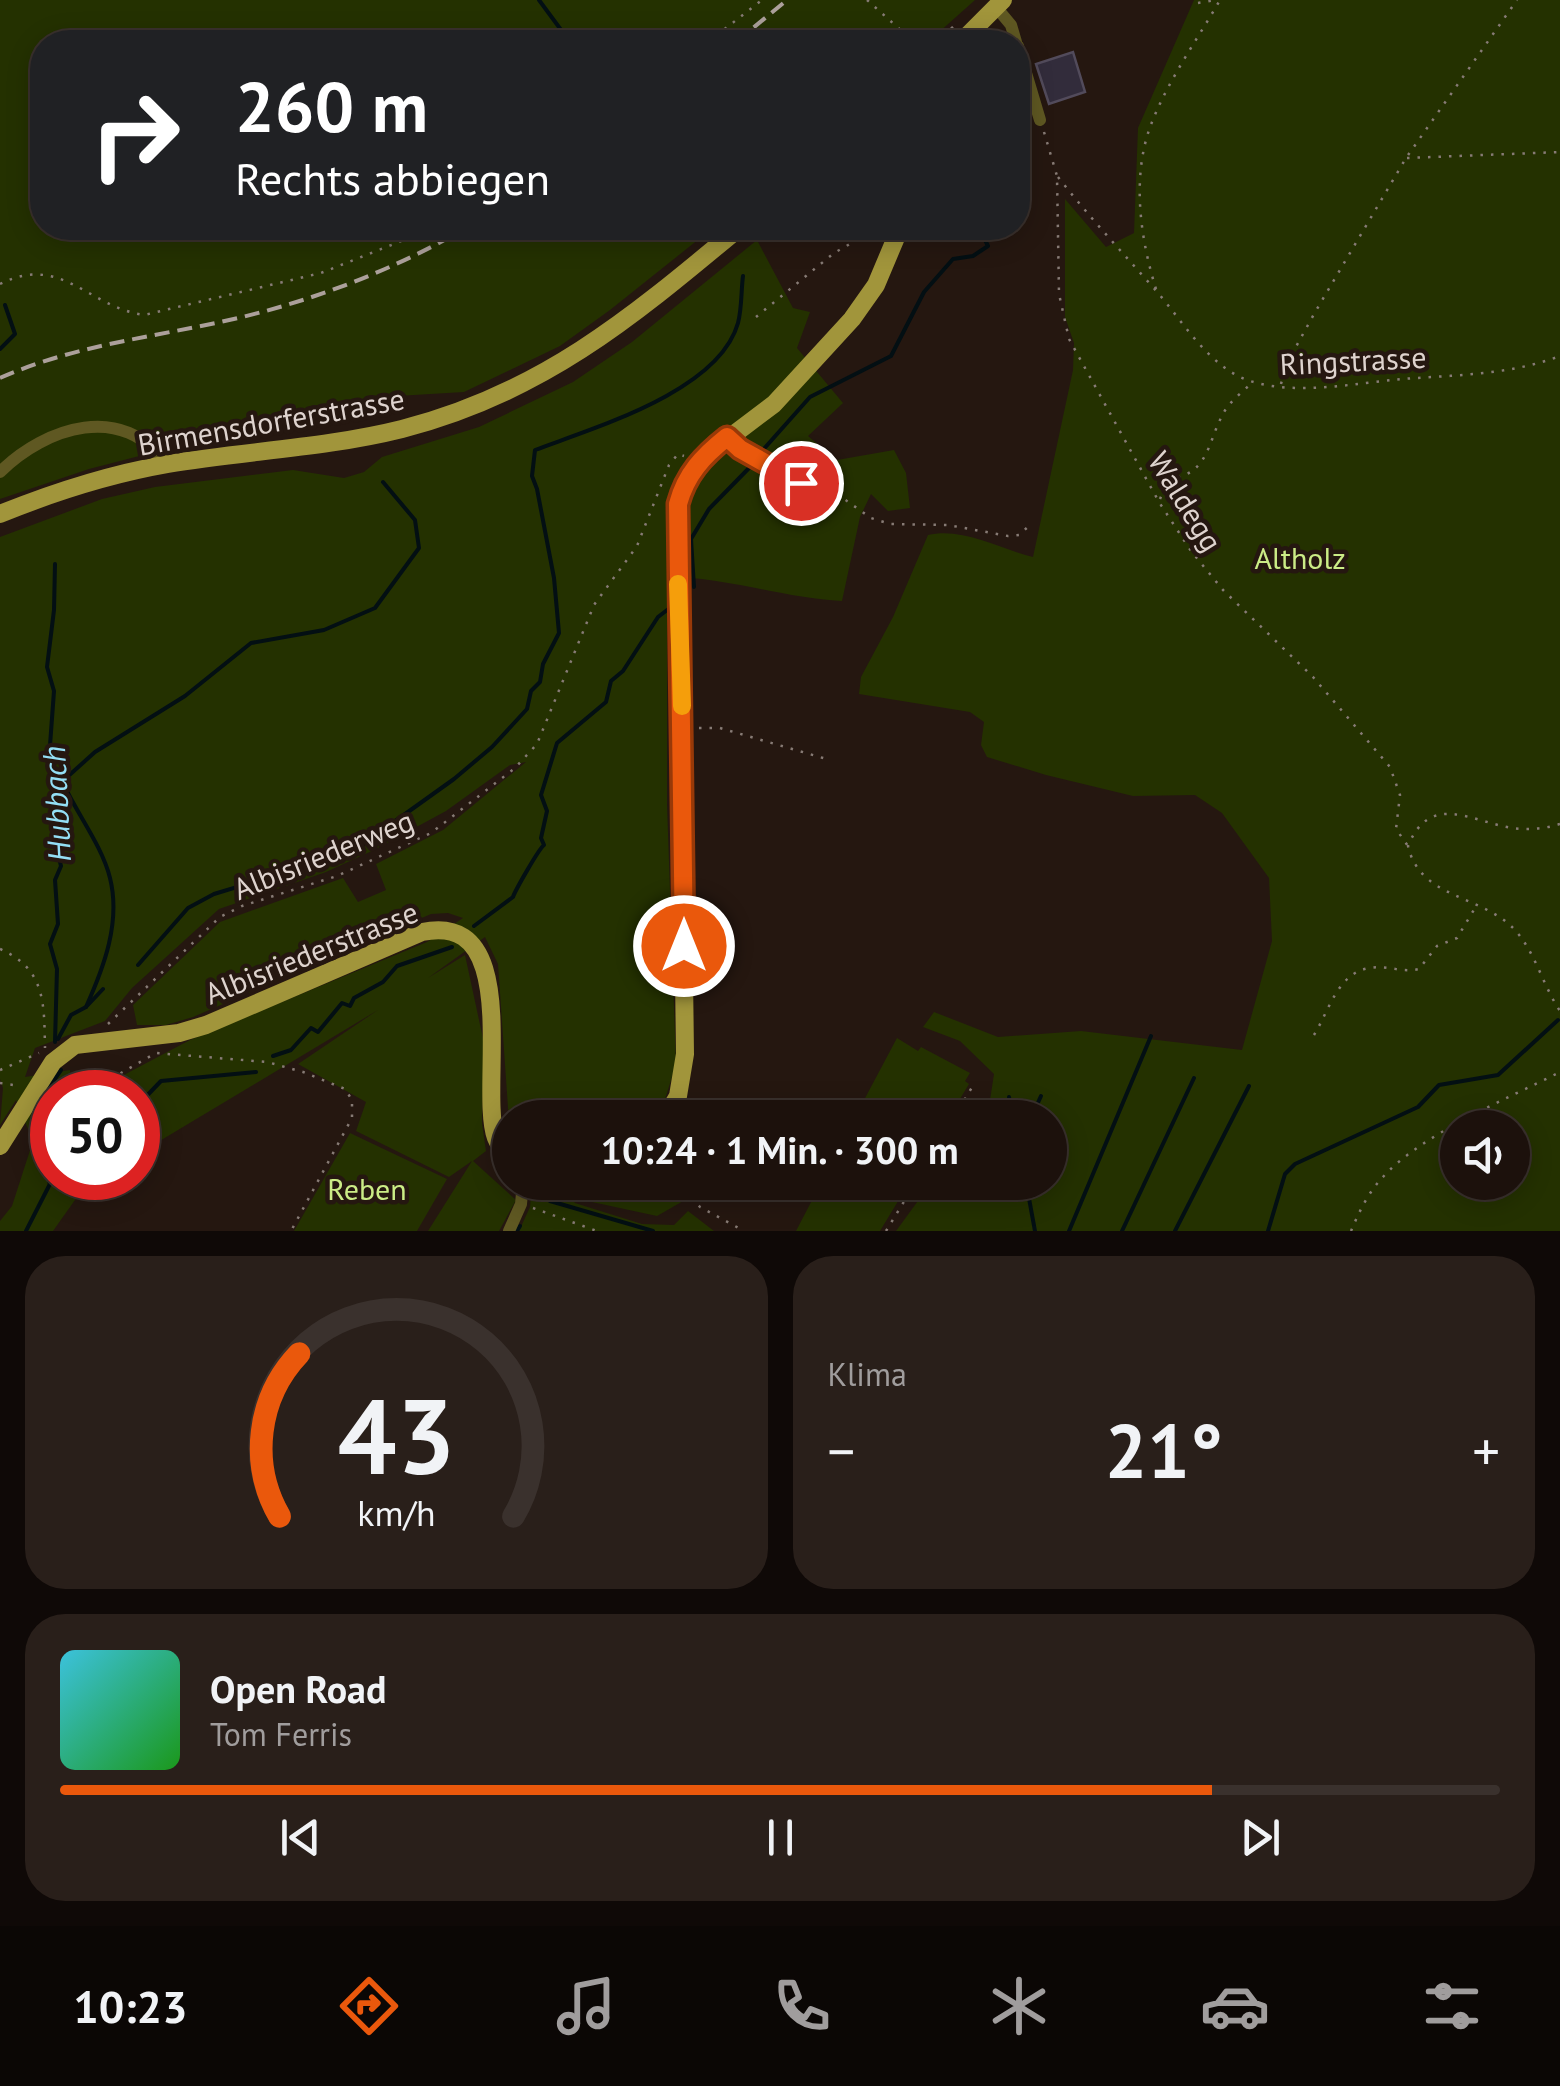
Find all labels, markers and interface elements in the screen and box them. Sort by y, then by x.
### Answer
text: 260 m [235,61,428,151]
icon: right [70,70,200,200]
text: Rechts abbiegen [235,149,550,207]
street label: Ringstrasse [1279,337,1427,383]
street label: Birmensdorferstrasse [135,378,407,464]
pin [759,441,844,526]
street label: Waldegg [1140,444,1232,558]
icon: arrive [774,456,829,511]
park label: Altholz [1254,538,1346,577]
water label: Hubbach [32,745,80,863]
street label: Albisriederweg [227,800,419,908]
street label: Albisriederstrasse [199,891,423,1013]
position arrow [632,894,736,998]
speed limit sign: 50 [30,1070,160,1200]
map controls [1440,1110,1530,1200]
button: sound [1440,1110,1530,1200]
text: 10:24 · 1 Min. · 300 m [600,1125,959,1174]
park label: Reben [327,1169,407,1208]
text: Klima [828,1353,907,1395]
text: 43 [337,1368,455,1503]
text: 21° [1105,1402,1223,1499]
text: − [828,1415,855,1486]
text: + [1472,1415,1500,1486]
text: km/h [357,1490,435,1536]
text: Open Road [210,1664,386,1713]
text: Tom Ferris [210,1713,352,1755]
icon: previous [273,1810,328,1865]
icon: pause [753,1810,808,1865]
icon: next [1233,1810,1288,1865]
icon: directions [334,1971,404,2041]
icon: music [551,1971,621,2041]
icon: phone [767,1971,837,2041]
icon: climate [984,1971,1054,2041]
icon: car [1200,1971,1270,2041]
icon: filters [1417,1971,1487,2041]
text: 10:23 [73,1977,187,2035]

